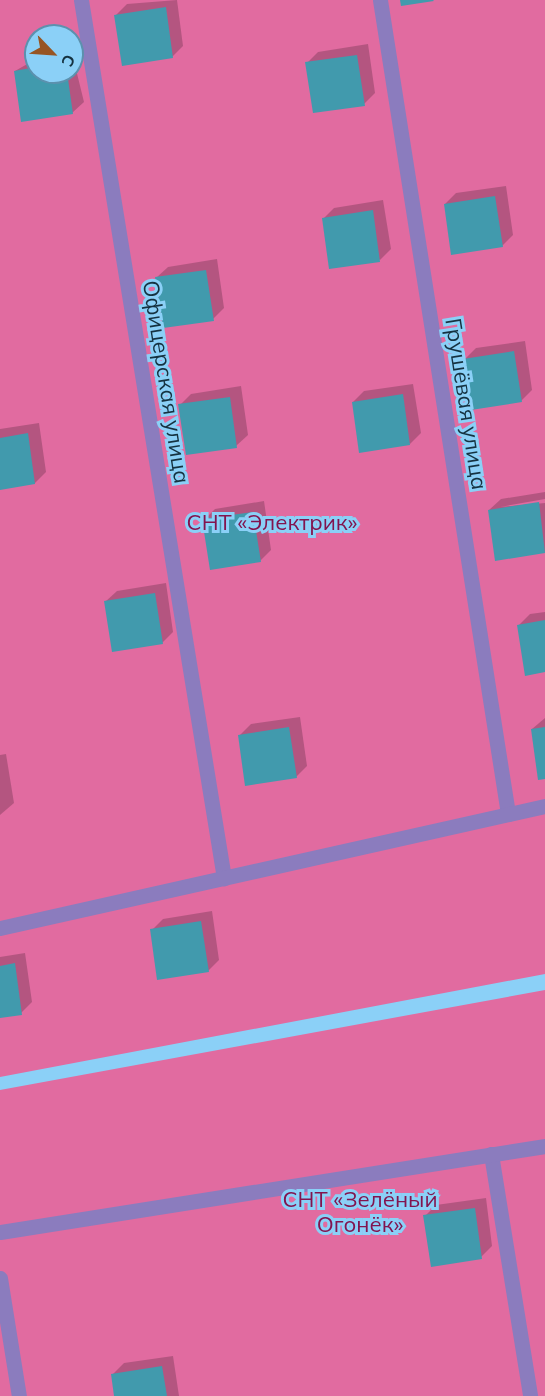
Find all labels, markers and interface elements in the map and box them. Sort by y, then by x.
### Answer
north arrow [24,24,84,84]
text: С [57,52,80,70]
street label: Офицерская улица [137,279,195,485]
street label: Грушёвая улица [439,316,493,492]
park label: СНТ «Электрик» [187,510,357,536]
park label: СНТ «Зелёный Огонёк» [283,1186,437,1238]

